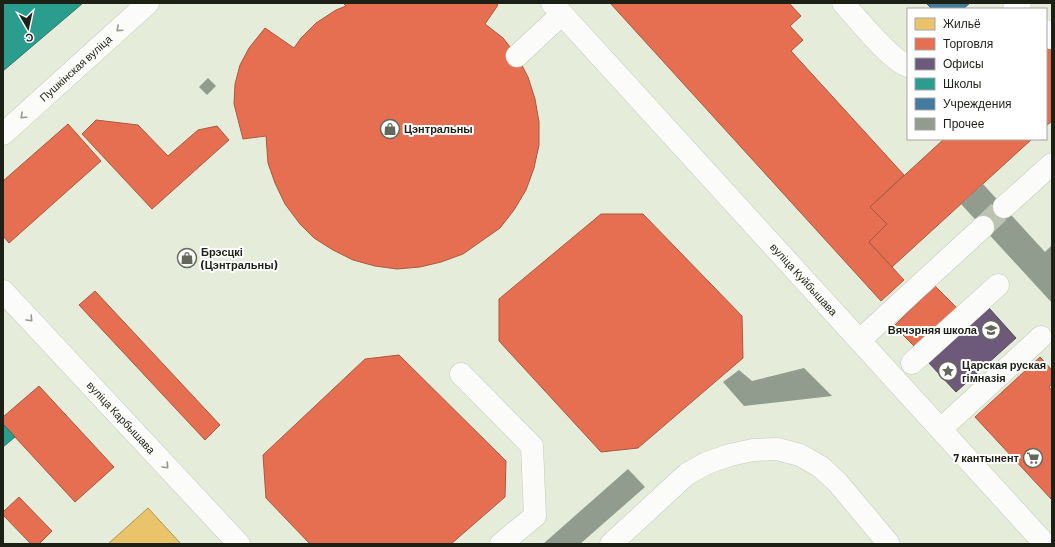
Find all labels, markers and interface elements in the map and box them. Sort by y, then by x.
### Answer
north arrow [8,8,48,48]
legend [907,8,1047,140]
text: Жильё [943,16,981,30]
one-way arrow [116,24,124,32]
text: С [25,31,35,45]
street label: Пушкінская вуліца [37,31,115,104]
text: Торговля [943,36,993,51]
text: Офисы [943,56,984,71]
text: Школы [943,76,981,90]
text: Учреждения [943,96,1012,111]
one-way arrow [20,112,28,119]
text: Прочее [943,116,985,131]
shop icon: Цэнтральны [379,118,401,140]
place label: Цэнтральны [404,122,473,135]
street label: вуліца Куйбышава [768,240,841,319]
place label: Брэсцкі (Цэнтральны) [200,245,278,271]
shop icon: Брэсцкі (Цэнтральны) [176,247,198,269]
one-way arrow [25,314,32,322]
school or university icon: Вячэрняя школа [980,319,1002,341]
place label: Вячэрняя школа [888,323,978,336]
place label: Царская руская гімназія [962,358,1046,384]
place icon: Царская руская гімназія [937,360,959,382]
street label: вуліца Карбышава [85,378,159,457]
supermarket icon: 7 кантынент [1022,447,1044,469]
place label: 7 кантынент [954,451,1020,464]
one-way arrow [161,461,168,468]

